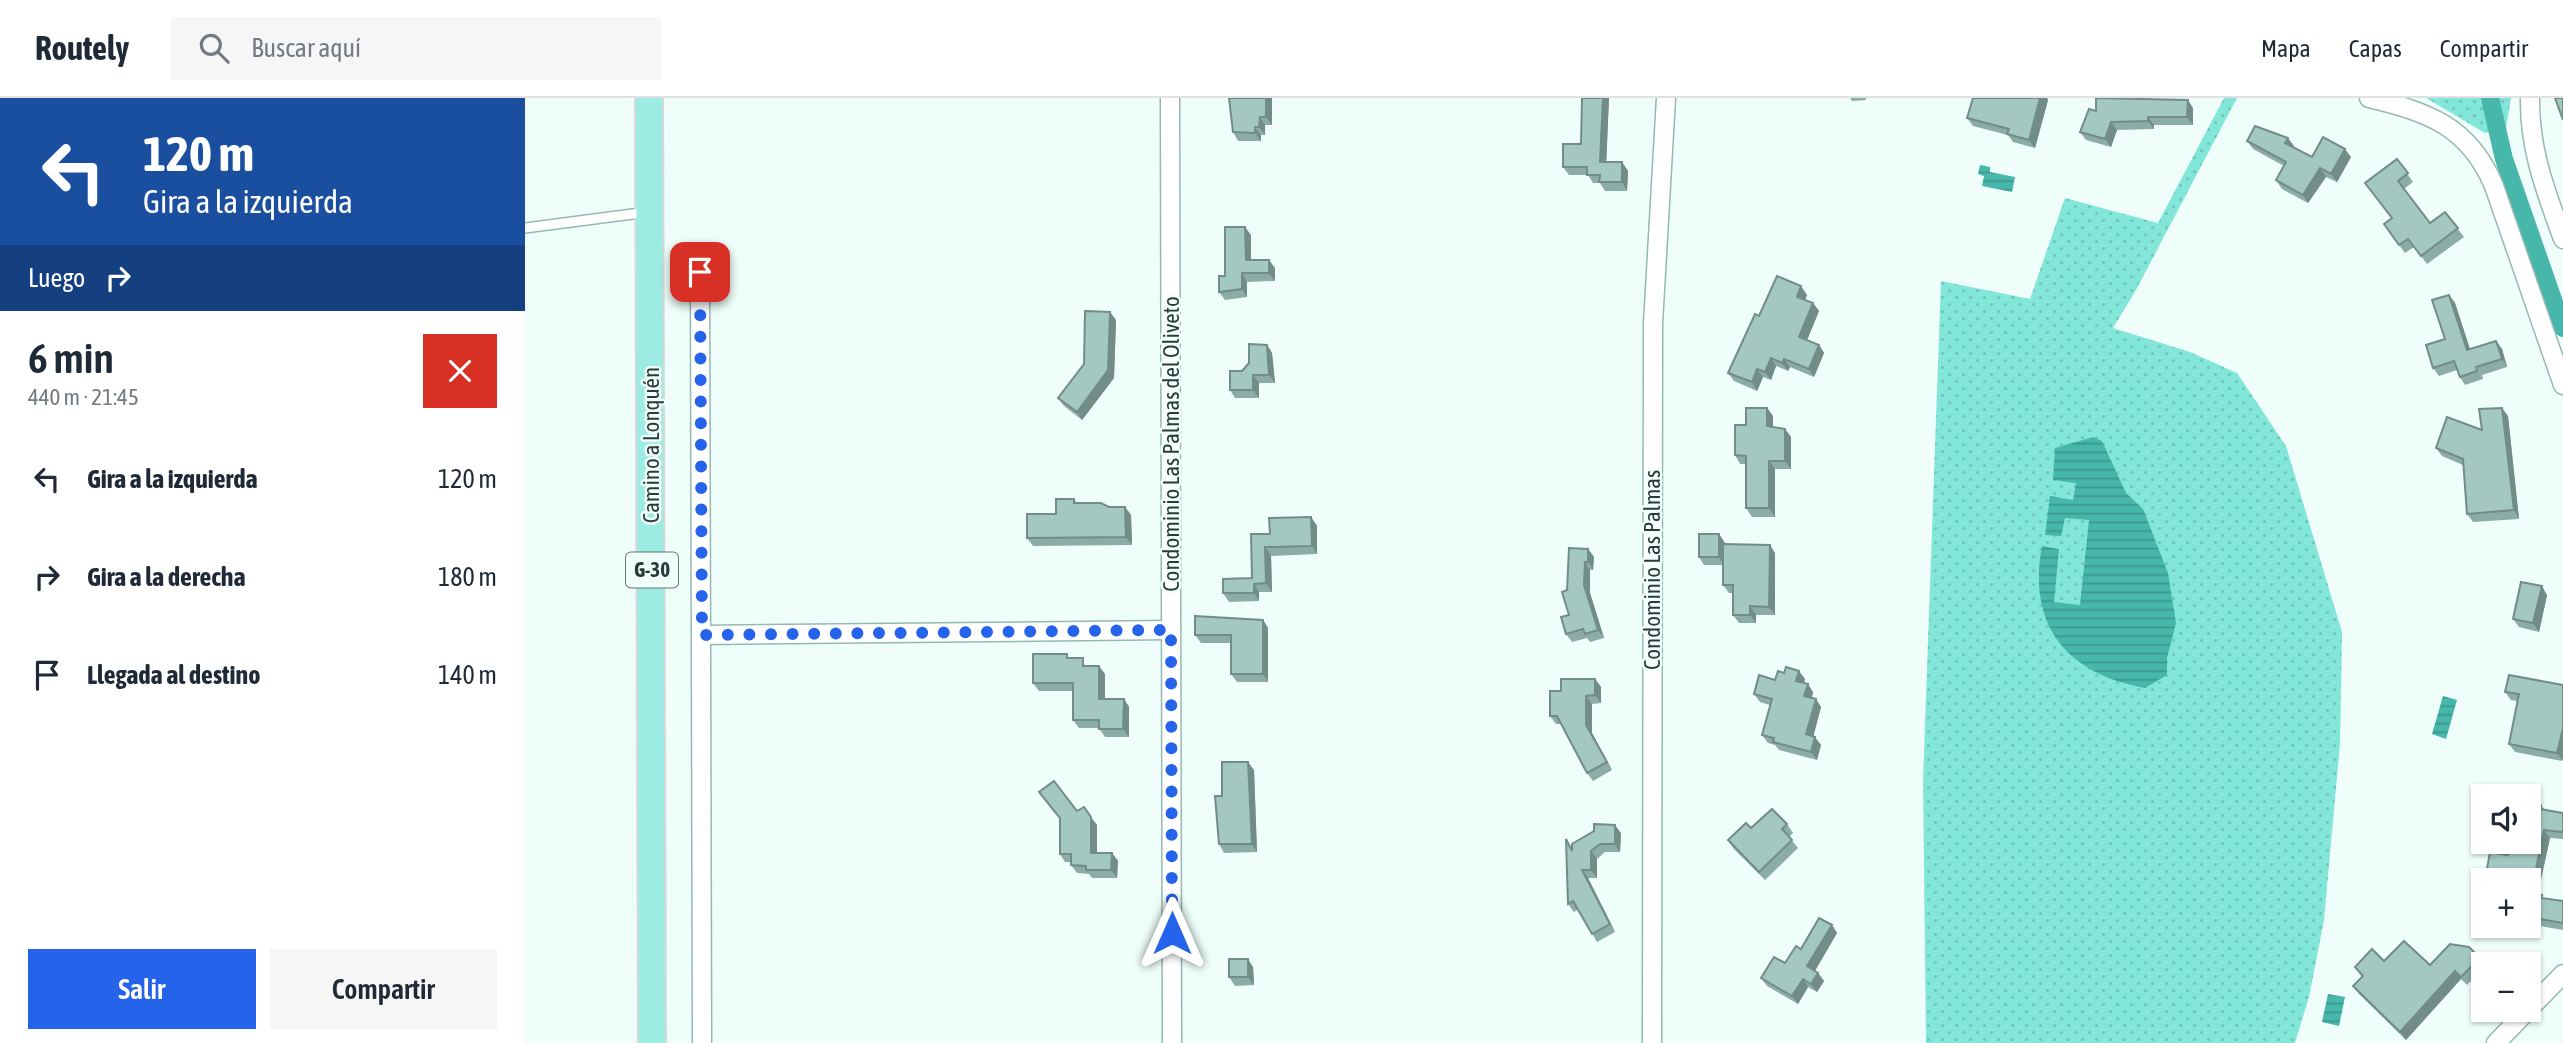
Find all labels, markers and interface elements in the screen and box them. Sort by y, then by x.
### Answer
search box [171,17,661,80]
text: Routely [35,29,129,67]
icon: search [195,29,233,67]
text: Buscar aquí [251,33,361,63]
text: Mapa [2261,35,2311,62]
text: Capas [2349,35,2402,62]
text: Compartir [2440,35,2528,62]
text: 120 m [143,125,254,181]
icon: left [28,126,119,217]
text: Gira a la izquierda [143,183,353,220]
pin [670,242,730,302]
icon: arrive [681,253,719,291]
icon: right [99,259,137,297]
text: Luego [28,263,85,293]
street label: Condominio Las Palmas del Oliveto [1158,296,1184,592]
text: 6 min [28,334,114,382]
button: close [423,334,497,408]
street label: Camino a Lonquén [638,367,664,523]
text: 440 m · 21:45 [28,384,139,410]
icon: left [28,460,66,498]
text: Gira a la izquierda [87,464,258,494]
text: 120 m [438,464,497,494]
street label: Condominio Las Palmas [1639,470,1665,670]
road number: G-30 [626,552,678,588]
icon: right [28,558,66,596]
text: Gira a la derecha [87,562,246,592]
text: 180 m [438,562,497,592]
icon: arrive [28,656,66,694]
text: Llegada al destino [87,660,260,690]
text: 140 m [438,660,497,690]
map controls [2471,784,2541,1022]
button: sound [2471,784,2541,854]
button: + [2471,868,2541,938]
position arrow [1135,896,1209,970]
button: Salir [28,949,256,1029]
button: Compartir [270,949,497,1029]
button: − [2471,952,2541,1022]

